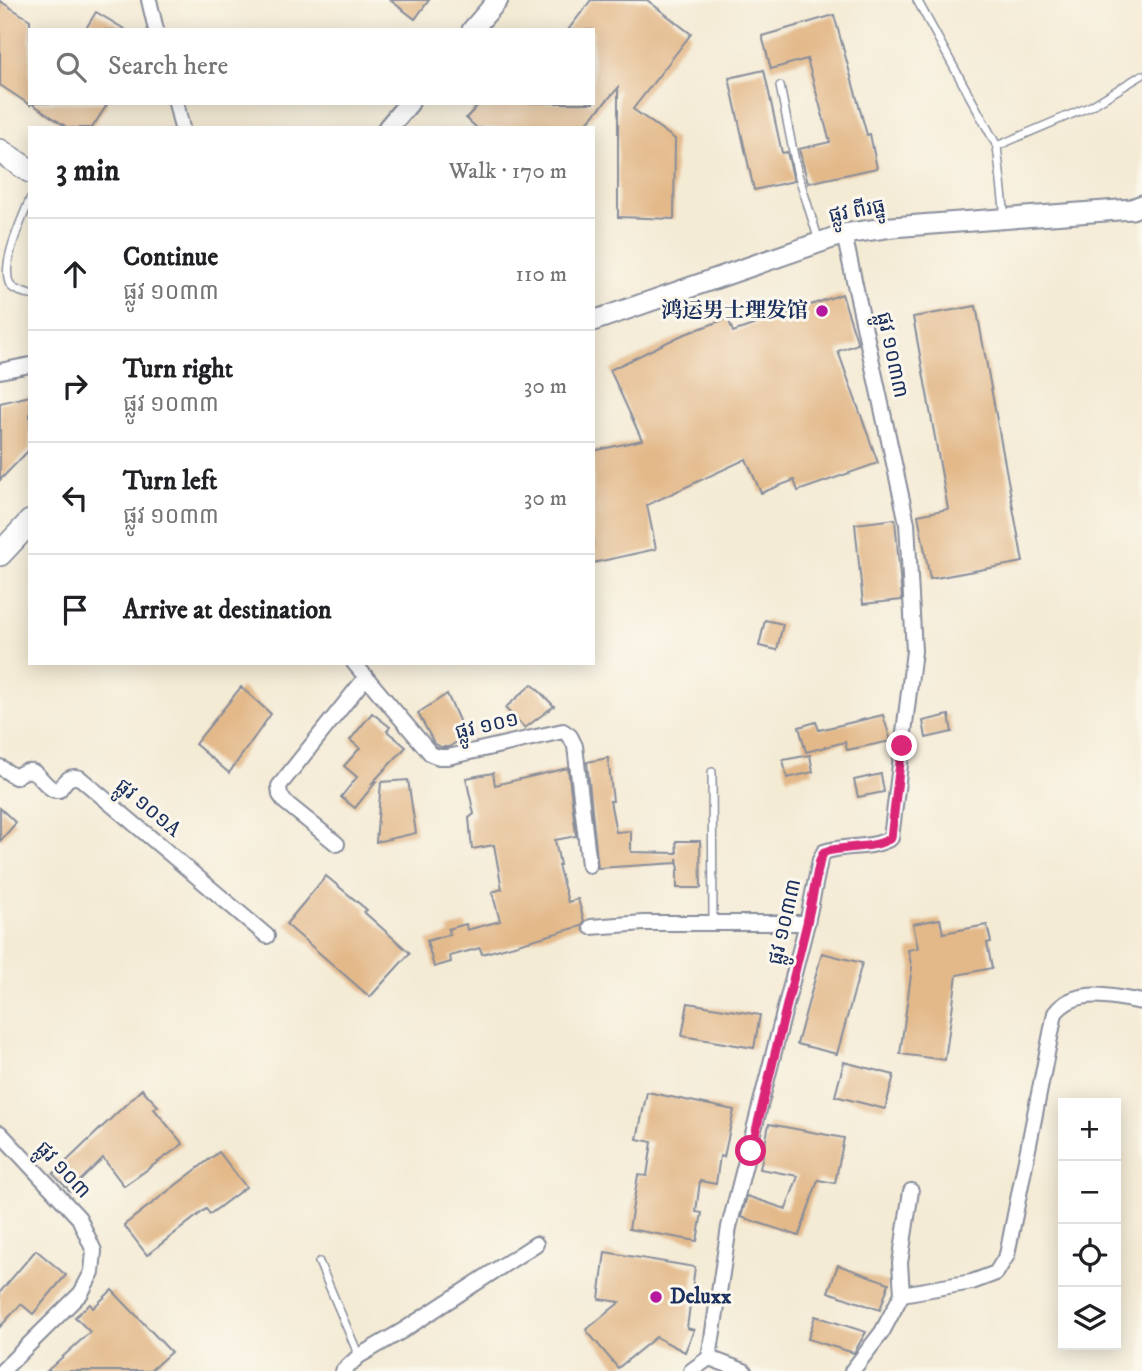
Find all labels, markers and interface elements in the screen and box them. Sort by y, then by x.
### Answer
search box [28,28,595,105]
icon: search [52,48,90,86]
text: Search here [108,50,228,83]
text: 3 min [56,153,120,190]
text: Walk · 170 m [449,157,567,186]
street label: ផ្លូវ ពីរធ្នូ [826,193,889,234]
text: Continue [123,241,218,274]
icon: ahead [56,255,94,293]
text: 110 m [516,260,567,289]
text: ផ្លូវ ១០៣៣ [123,278,219,307]
place label: 鸿运男士理发馆 [661,298,808,324]
marker: 鸿运男士理发馆 [814,303,830,319]
street label: ផ្លូវ ១០៣៣ [865,309,914,402]
text: Turn right [123,353,233,386]
icon: right [56,367,94,405]
text: 30 m [524,372,567,401]
text: ផ្លូវ ១០៣៣ [123,390,219,419]
text: Turn left [123,465,217,498]
icon: left [56,479,94,517]
text: 30 m [524,484,567,513]
text: ផ្លូវ ១០៣៣ [123,502,219,531]
icon: arrive [56,591,94,629]
text: Arrive at destination [123,594,332,627]
street label: ផ្លូវ ១០១ [453,706,523,751]
route end [886,730,917,761]
street label: ផ្លូវ ១០១A [106,773,187,847]
street label: ផ្លូវ ១០៣៣ [762,876,813,969]
map controls [1058,1098,1121,1350]
button: + [1058,1098,1121,1161]
route start [735,1135,766,1166]
street label: ផ្លូវ ១០៣ [26,1136,96,1208]
button: − [1058,1161,1121,1224]
button: locate [1058,1224,1121,1287]
place label: Deluxx [670,1284,732,1310]
button: layers [1058,1287,1121,1350]
marker: Deluxx [648,1289,664,1305]

